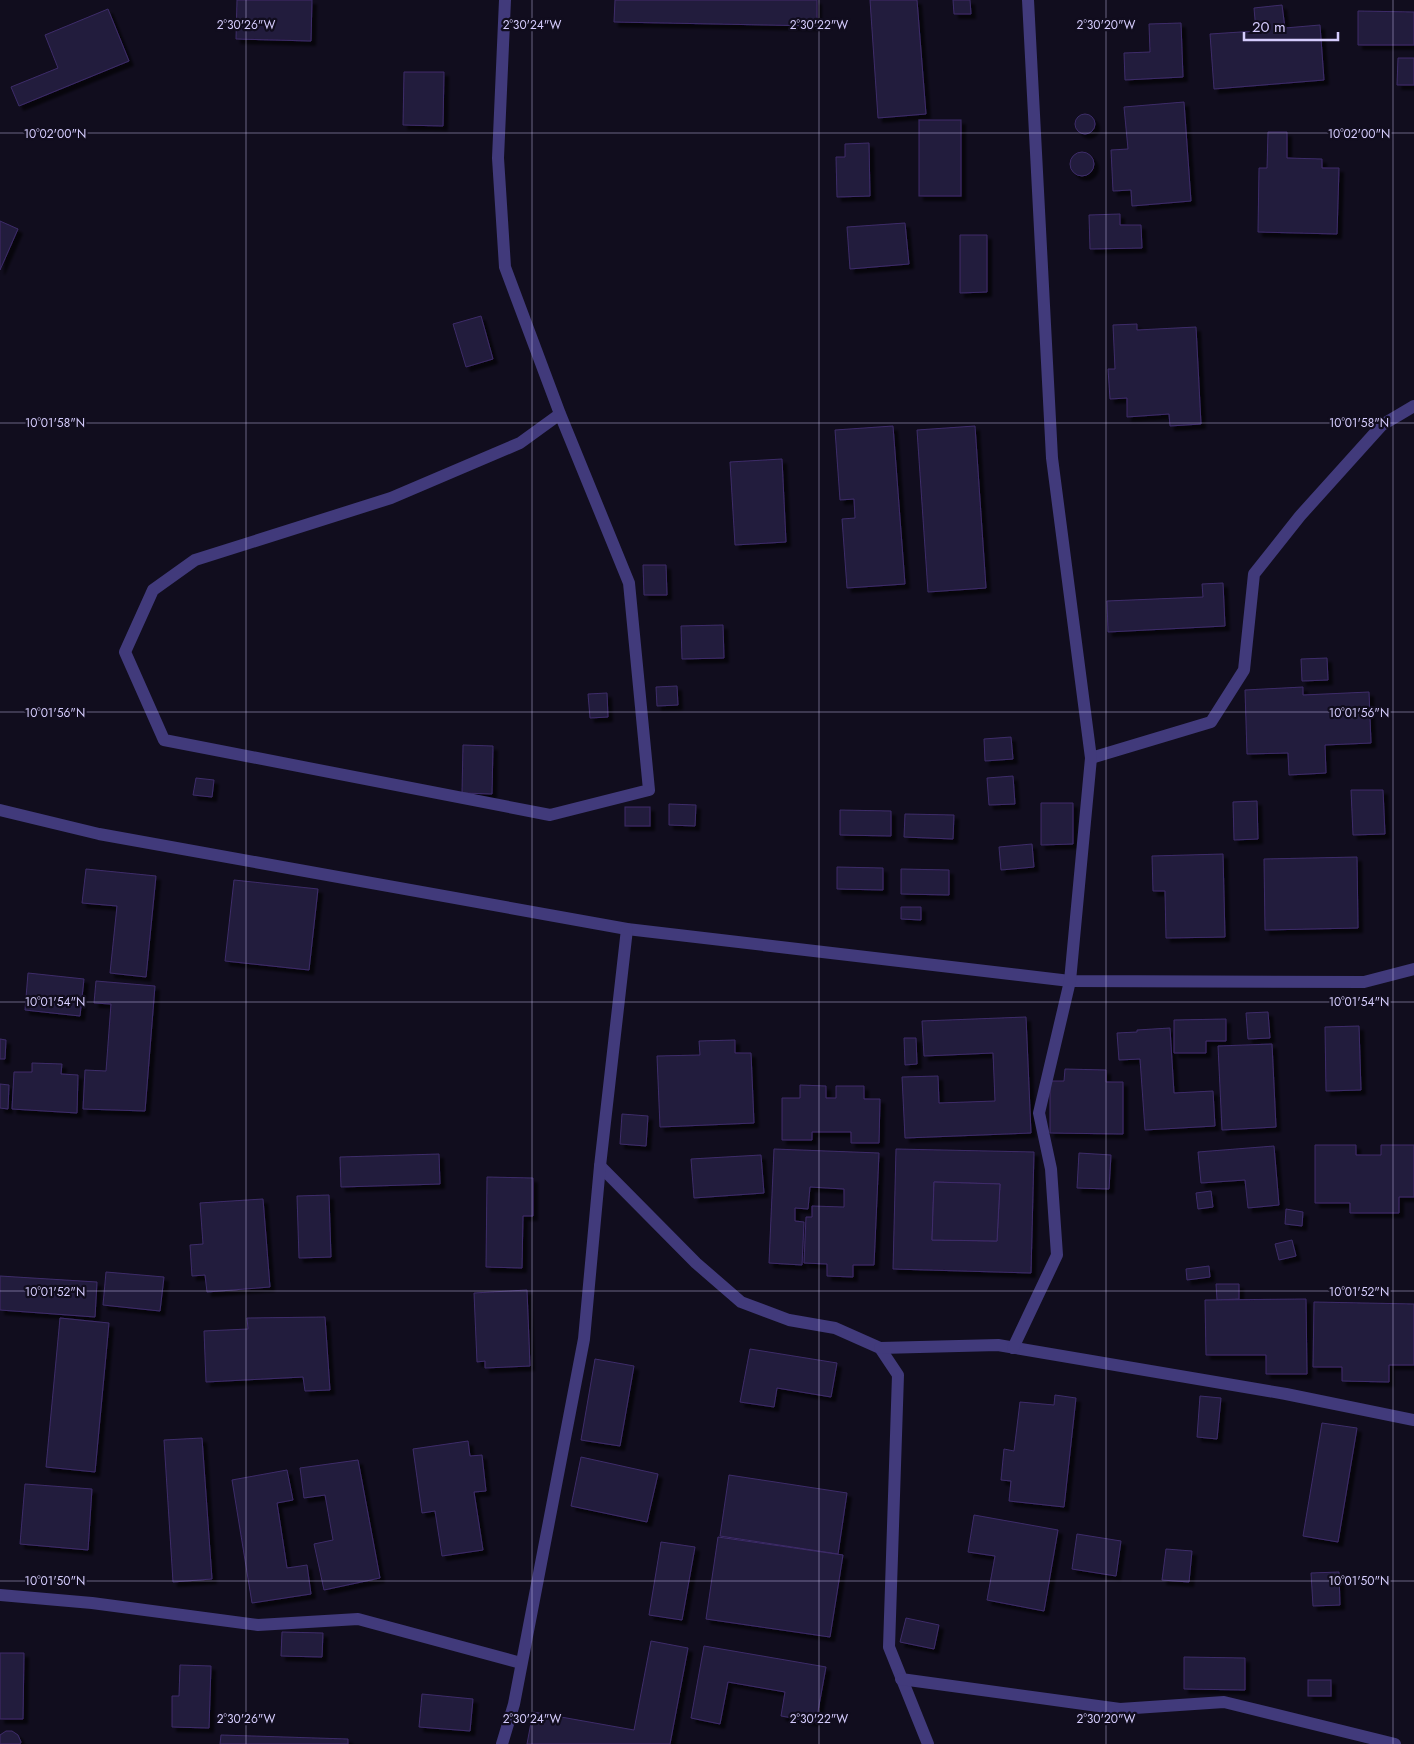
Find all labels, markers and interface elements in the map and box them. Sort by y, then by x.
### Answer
scale bar [1244,10,1338,42]
text: 2°30'26"W [217,16,275,34]
text: 2°30'24"W [503,16,561,34]
text: 2°30'22"W [790,16,848,34]
text: 2°30'20"W [1077,16,1136,34]
text: 20 m [1252,16,1286,38]
text: 10°02'00"N [24,125,86,143]
text: 10°02'00"N [1328,125,1390,143]
text: 10°01'58"N [25,414,85,432]
text: 10°01'58"N [1329,414,1389,432]
text: 10°01'56"N [25,704,85,722]
text: 10°01'56"N [1329,704,1389,722]
text: 10°01'54"N [25,993,85,1011]
text: 10°01'54"N [1329,993,1389,1011]
text: 10°01'52"N [25,1283,85,1301]
text: 10°01'52"N [1329,1283,1389,1301]
text: 10°01'50"N [25,1572,85,1590]
text: 10°01'50"N [1329,1572,1389,1590]
text: 2°30'26"W [217,1710,275,1728]
text: 2°30'24"W [503,1710,561,1728]
text: 2°30'22"W [790,1710,848,1728]
text: 2°30'20"W [1077,1710,1136,1728]

